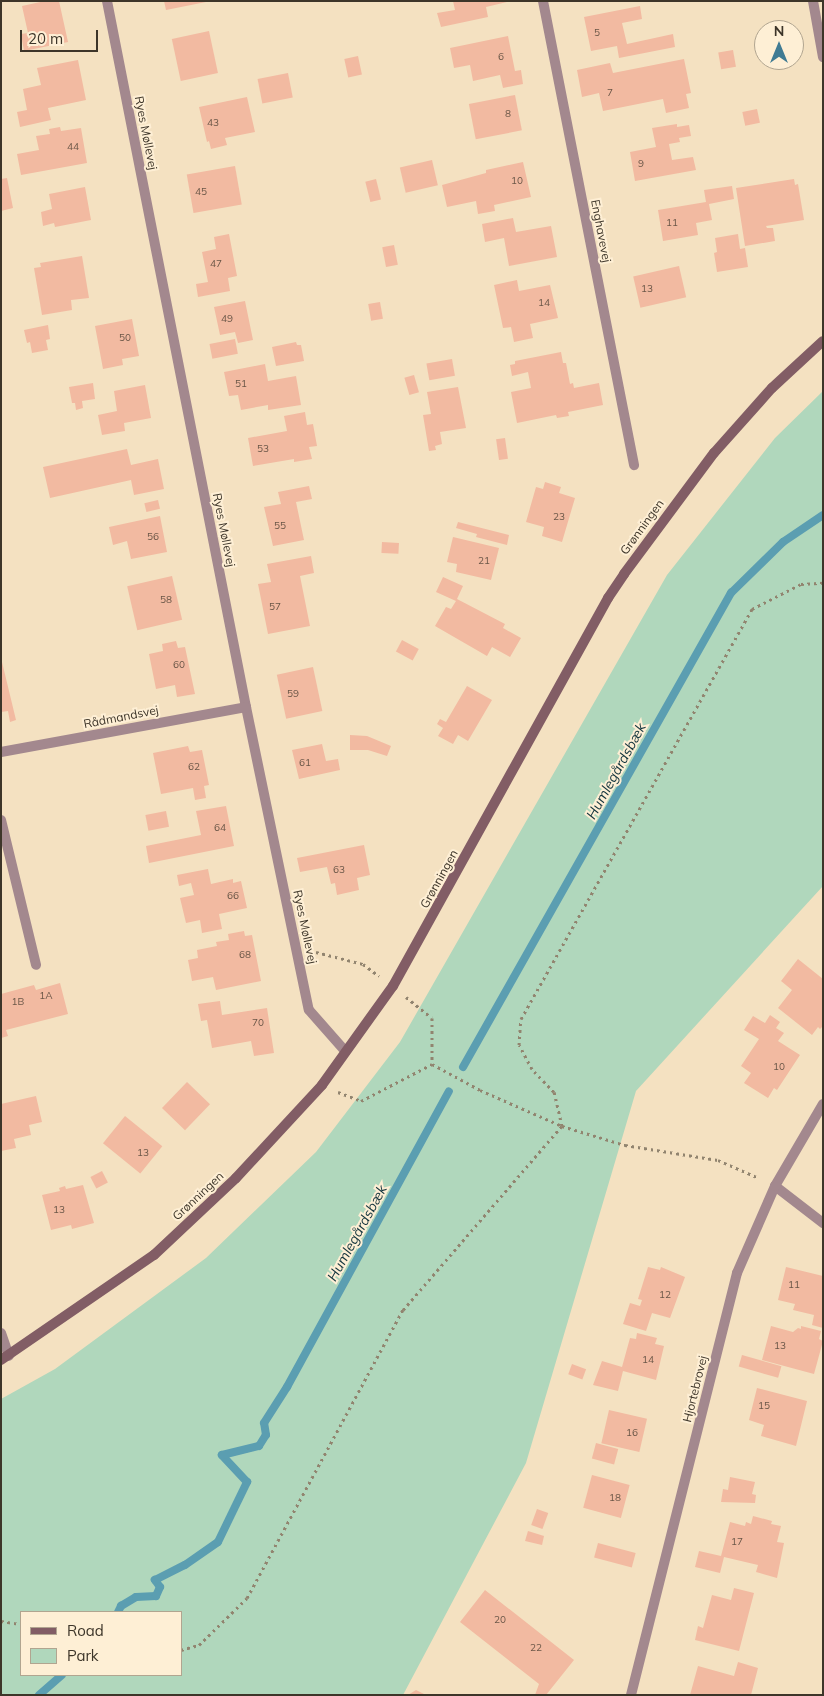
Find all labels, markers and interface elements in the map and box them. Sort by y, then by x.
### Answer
scale bar [22,20,100,52]
north arrow [754,20,804,70]
text: N [774,22,784,40]
house number: 5 [594,27,600,39]
text: 20 m [28,29,63,48]
house number: 6 [498,51,504,63]
house number: 7 [607,87,613,99]
street label: Ryes Møllevej [132,95,160,171]
house number: 8 [505,108,511,120]
house number: 43 [207,117,219,129]
house number: 44 [67,141,79,153]
house number: 9 [638,158,644,170]
house number: 10 [511,175,523,187]
house number: 45 [195,186,207,198]
street label: Enghavevej [588,198,614,264]
house number: 11 [666,217,678,229]
house number: 47 [210,258,222,270]
house number: 13 [641,283,653,295]
house number: 14 [538,297,550,309]
house number: 49 [221,313,233,325]
house number: 50 [119,332,131,344]
house number: 51 [235,378,247,390]
house number: 53 [257,443,269,455]
street label: Ryes Møllevej [210,492,238,568]
street label: Grønningen [617,497,667,557]
house number: 23 [553,511,565,523]
house number: 55 [274,520,286,532]
house number: 56 [147,531,159,543]
house number: 21 [478,555,490,567]
house number: 58 [160,594,172,606]
house number: 57 [269,601,281,613]
house number: 60 [173,659,185,671]
house number: 59 [287,688,299,700]
street label: Rådmandsvej [82,703,160,731]
water label: Humlegårdsbæk [583,720,649,822]
house number: 61 [299,757,311,769]
house number: 62 [188,761,200,773]
house number: 64 [214,822,226,834]
street label: Grønningen [417,847,461,911]
house number: 63 [333,864,345,876]
street label: Ryes Møllevej [290,889,320,965]
house number: 66 [227,890,239,902]
house number: 68 [239,949,251,961]
house number: 1A [39,990,53,1002]
house number: 1B [12,996,24,1008]
house number: 70 [252,1017,264,1029]
house number: 10 [773,1061,785,1073]
house number: 13 [137,1147,149,1159]
street label: Grønningen [169,1169,227,1223]
water label: Humlegårdsbæk [324,1182,390,1284]
house number: 13 [53,1204,65,1216]
house number: 11 [788,1279,800,1291]
house number: 12 [659,1289,671,1301]
house number: 13 [774,1340,786,1352]
house number: 14 [642,1354,654,1366]
street label: Hjortebrovej [680,1354,710,1424]
house number: 15 [758,1400,770,1412]
house number: 16 [626,1427,638,1439]
house number: 18 [609,1492,621,1504]
house number: 17 [731,1536,743,1548]
legend [20,1611,182,1676]
house number: 20 [494,1614,506,1626]
text: Road [67,1621,104,1640]
house number: 22 [530,1642,542,1654]
text: Park [67,1646,99,1665]

